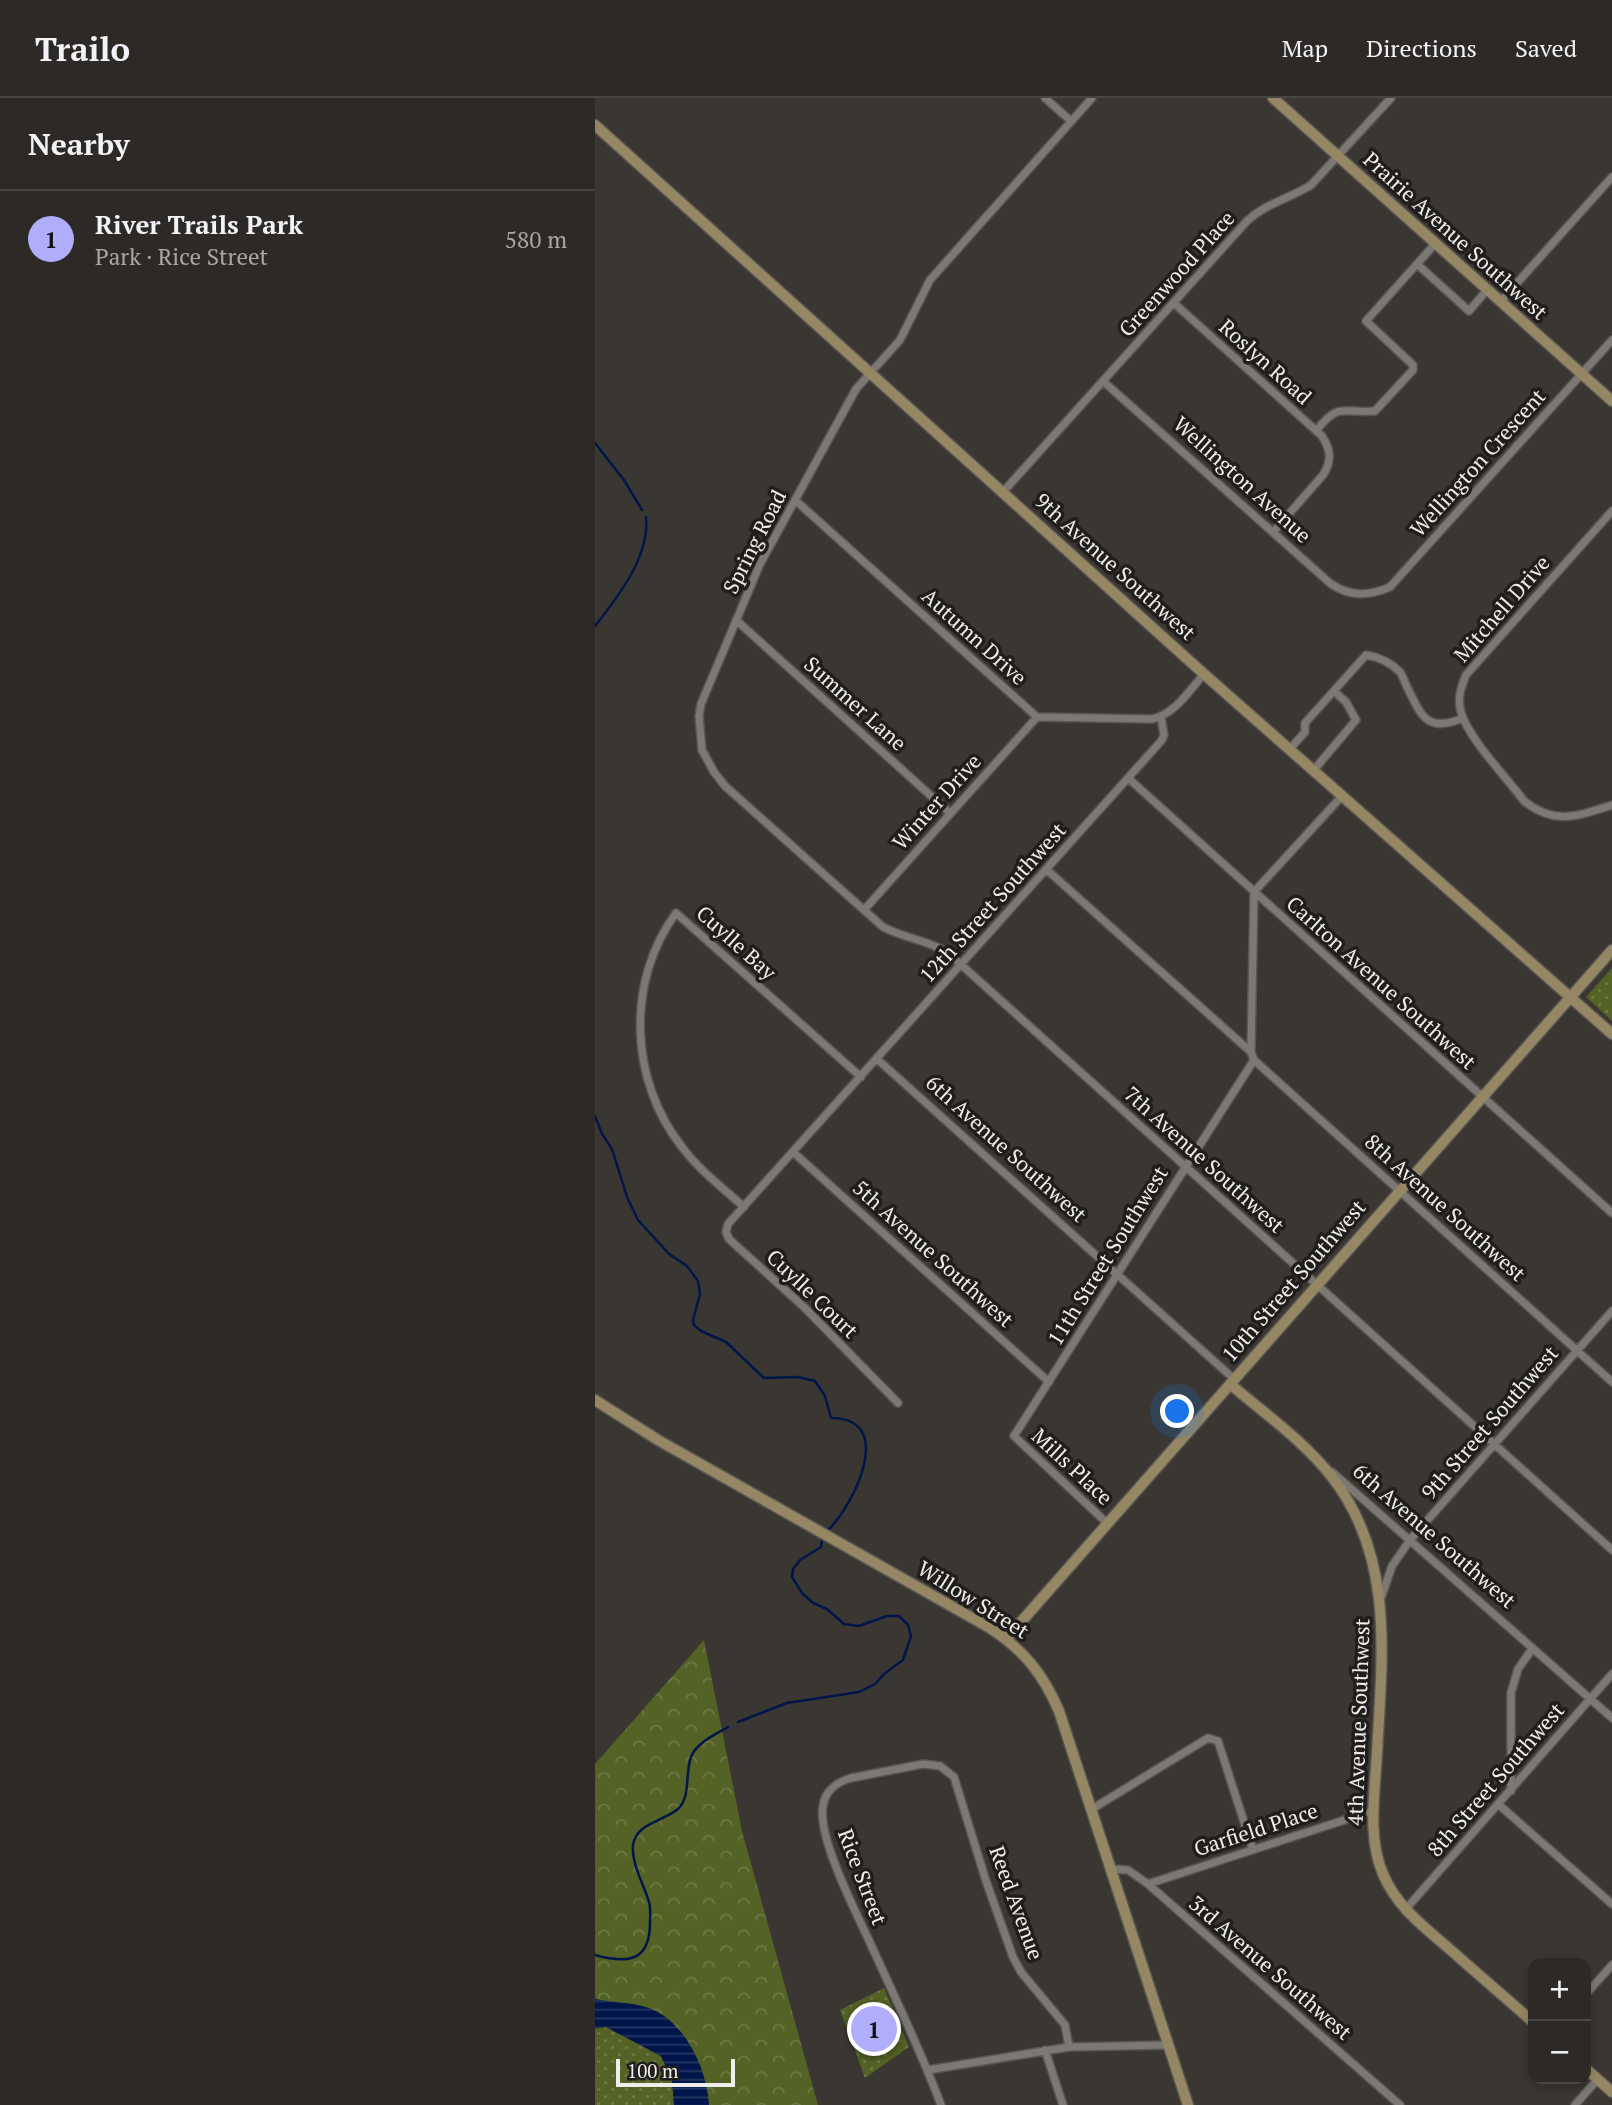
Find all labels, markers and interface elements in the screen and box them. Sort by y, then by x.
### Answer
text: Trailo [35,27,130,70]
text: Map [1282,32,1328,64]
text: Directions [1366,32,1477,64]
text: Saved [1515,32,1577,64]
text: Nearby [28,124,130,164]
street label: Prairie Avenue Southwest [1358,145,1554,326]
street label: Greenwood Place [1112,204,1240,342]
text: River Trails Park [95,207,303,241]
text: 1 [45,224,58,255]
text: 580 m [505,224,567,255]
text: Park · Rice Street [95,241,268,272]
street label: Roslyn Road [1214,312,1318,410]
street label: Wellington Crescent [1403,382,1551,542]
street label: Wellington Avenue [1168,410,1318,549]
street label: Spring Road [716,485,792,598]
street label: 9th Avenue Southwest [1029,486,1202,646]
street label: Mitchell Drive [1447,549,1555,668]
street label: Autumn Drive [916,582,1033,691]
street label: Summer Lane [799,650,913,757]
street label: Winter Drive [886,747,987,855]
street label: 12th Street Southwest [913,816,1072,988]
street label: Carlton Avenue Southwest [1281,889,1483,1075]
street label: Cuylle Bay [691,899,783,986]
street label: 6th Avenue Southwest [920,1068,1093,1228]
street label: 7th Avenue Southwest [1119,1080,1291,1239]
street label: 8th Avenue Southwest [1359,1127,1532,1287]
street label: 11th Street Southwest [1041,1160,1174,1350]
street label: 5th Avenue Southwest [847,1173,1020,1333]
street label: 10th Street Southwest [1215,1193,1372,1367]
street label: Cuylle Court [761,1243,865,1344]
street label: 9th Street Southwest [1415,1339,1564,1505]
your location [1160,1394,1194,1428]
street label: Mills Place [1026,1422,1119,1511]
street label: 6th Avenue Southwest [1347,1457,1522,1614]
street label: Willow Street [913,1554,1035,1645]
street label: 4th Avenue Southwest [1340,1618,1376,1826]
street label: 8th Street Southwest [1421,1696,1570,1862]
street label: Garfield Place [1190,1796,1321,1862]
street label: Rice Street [832,1825,894,1929]
street label: Reed Avenue [983,1842,1050,1963]
street label: 3rd Avenue Southwest [1183,1889,1358,2046]
map controls [1528,1958,1591,2084]
button: + [1528,1958,1591,2021]
pin: 1 [851,2003,897,2055]
button: − [1528,2021,1591,2084]
scale bar [616,2056,735,2088]
text: 100 m [627,2058,678,2083]

